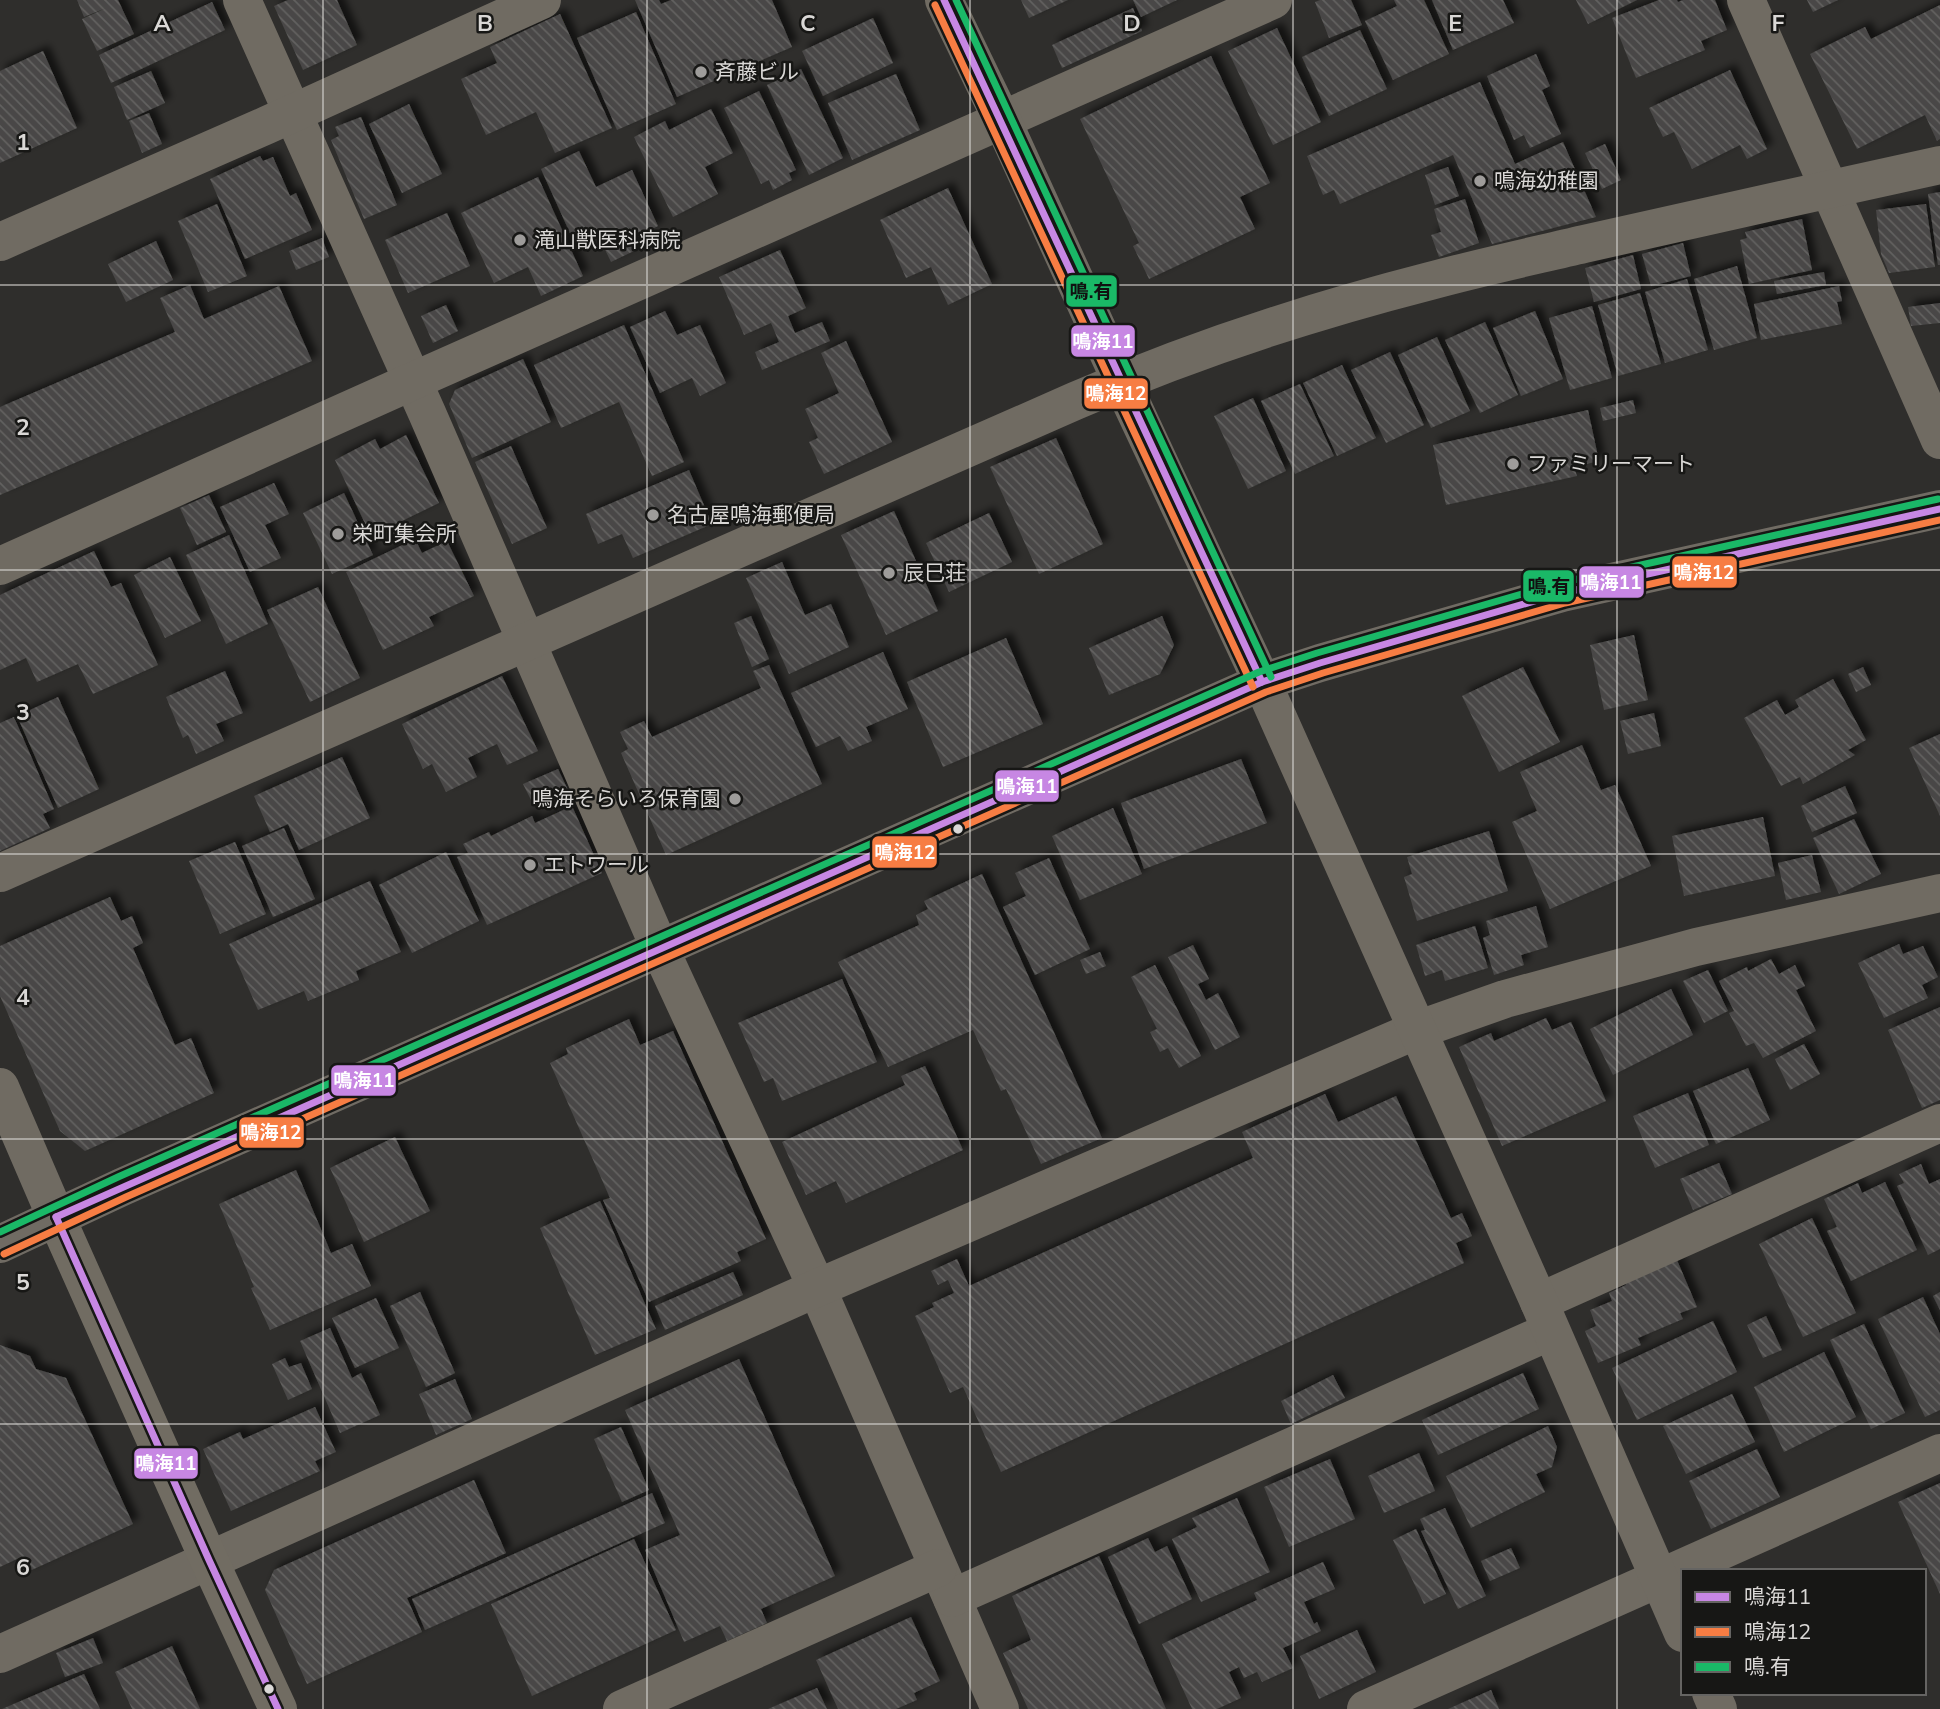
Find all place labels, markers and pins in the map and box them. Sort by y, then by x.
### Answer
place label: 斉藤ビル [715,58,799,84]
marker: 斉藤ビル [693,64,709,80]
place label: 鳴海幼稚園 [1494,167,1599,193]
marker: 鳴海幼稚園 [1472,173,1488,189]
place label: 滝山獣医科病院 [534,226,681,252]
marker: 滝山獣医科病院 [512,232,528,248]
place label: ファミリーマート [1527,450,1695,476]
marker: ファミリーマート [1505,456,1521,472]
place label: 名古屋鳴海郵便局 [667,501,835,527]
marker: 名古屋鳴海郵便局 [645,507,661,523]
place label: 栄町集会所 [352,520,457,546]
marker: 栄町集会所 [330,526,346,542]
place label: 辰巳荘 [903,559,966,585]
marker: 辰巳荘 [881,565,897,581]
place label: 鳴海そらいろ保育園 [532,785,721,811]
marker: 鳴海そらいろ保育園 [727,791,743,807]
unlabelled marker [951,822,965,836]
place label: エトワール [544,851,649,877]
marker: エトワール [522,857,538,873]
unlabelled marker [262,1682,276,1696]

